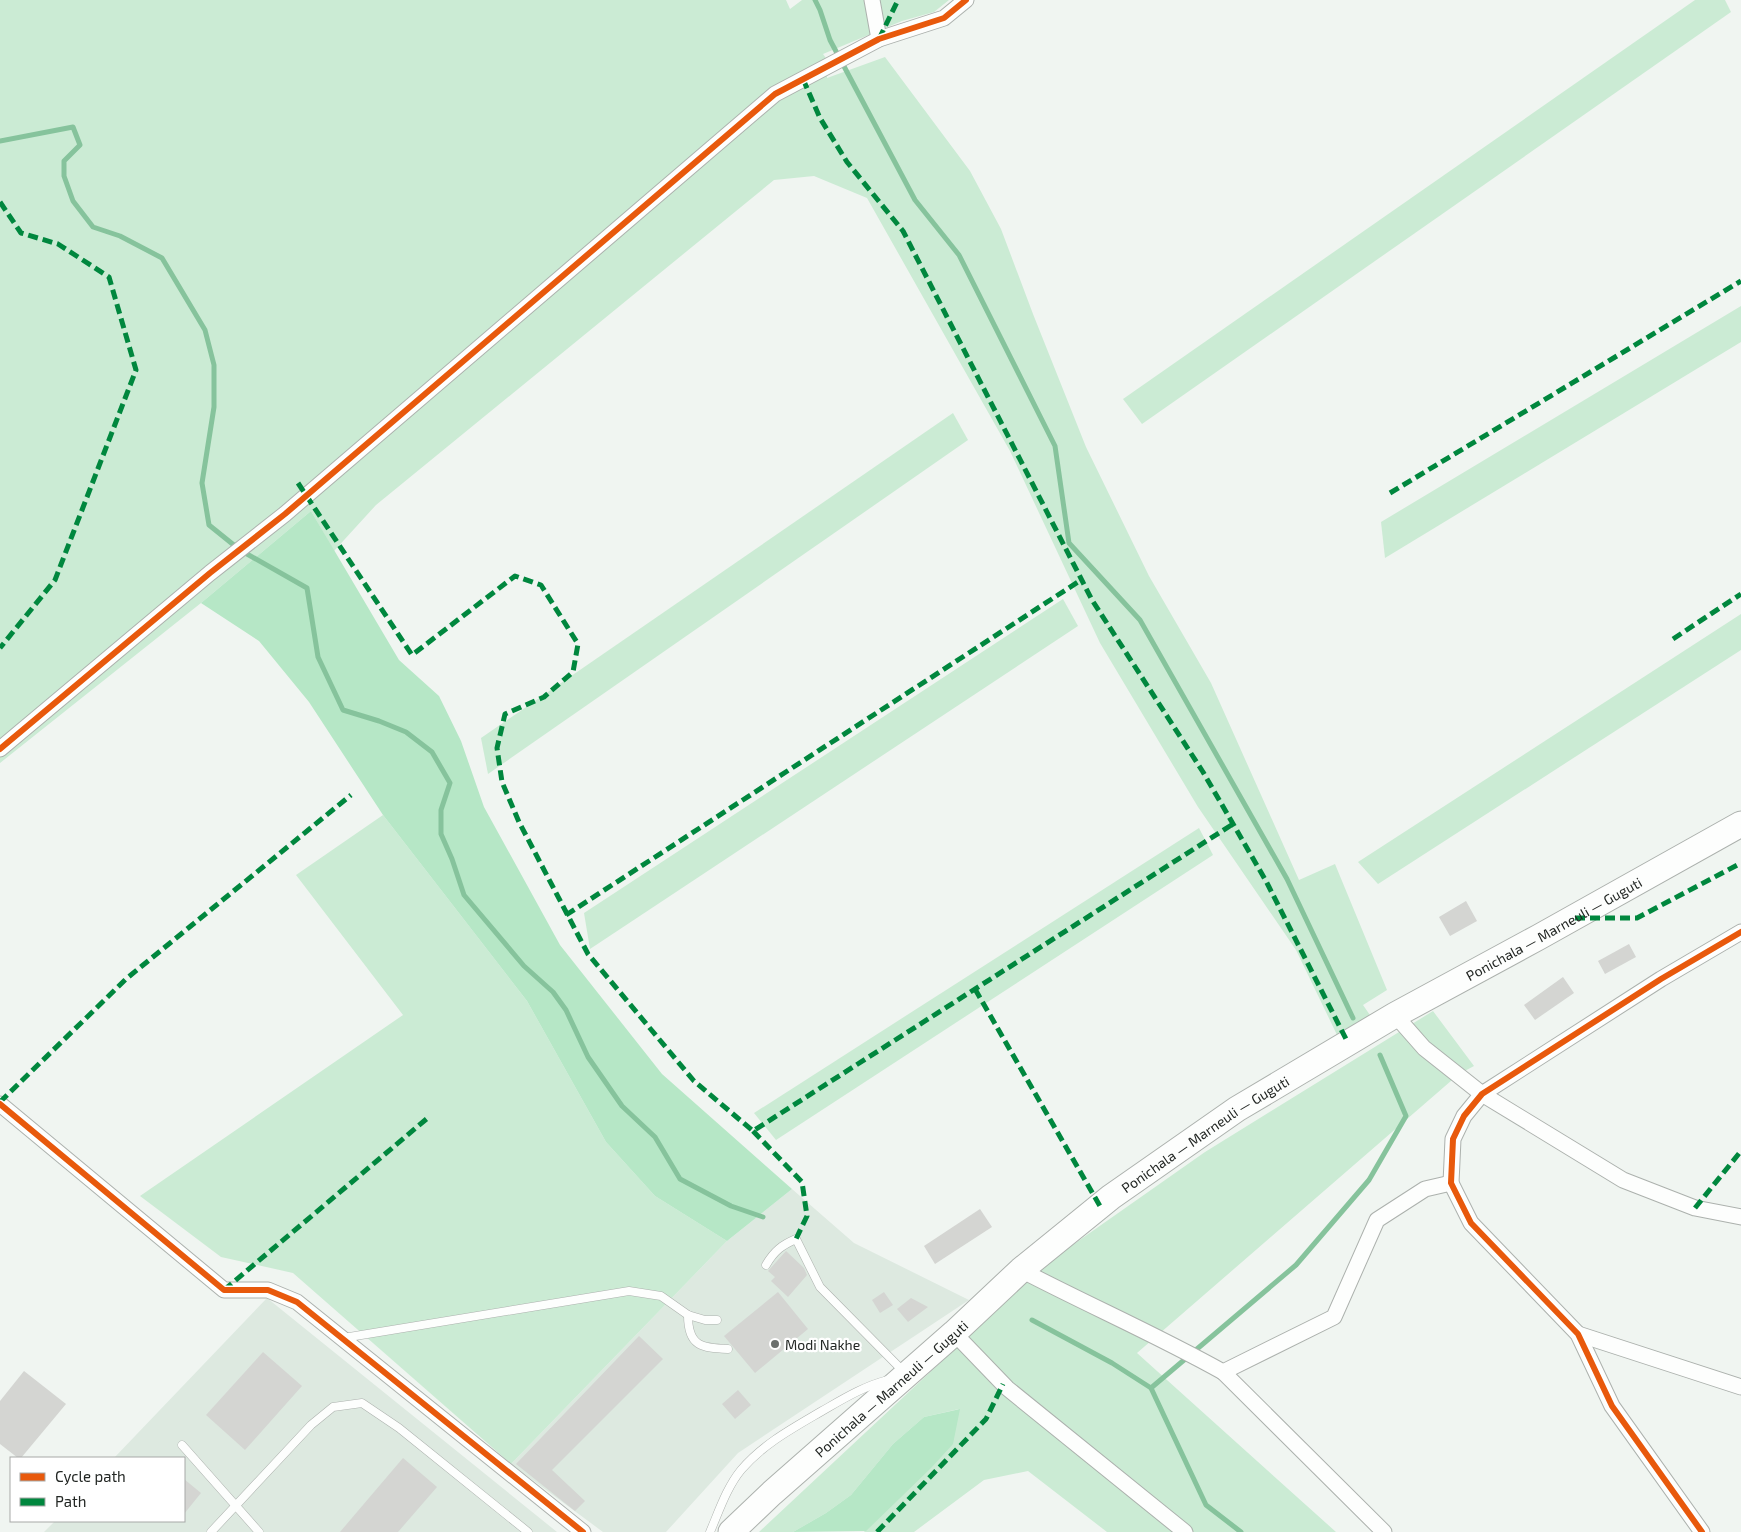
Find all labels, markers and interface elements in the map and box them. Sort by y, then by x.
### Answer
street label: Ponichala — Marneuli — Guguti [1463,873,1644,984]
street label: Ponichala — Marneuli — Guguti [1118,1072,1292,1196]
street label: Ponichala — Marneuli — Guguti [811,1316,971,1460]
place label: Modi Nakhe [785,1336,860,1353]
marker: Modi Nakhe [769,1338,781,1350]
legend [10,1457,185,1522]
text: Cycle path [55,1467,126,1485]
text: Path [55,1492,86,1510]

